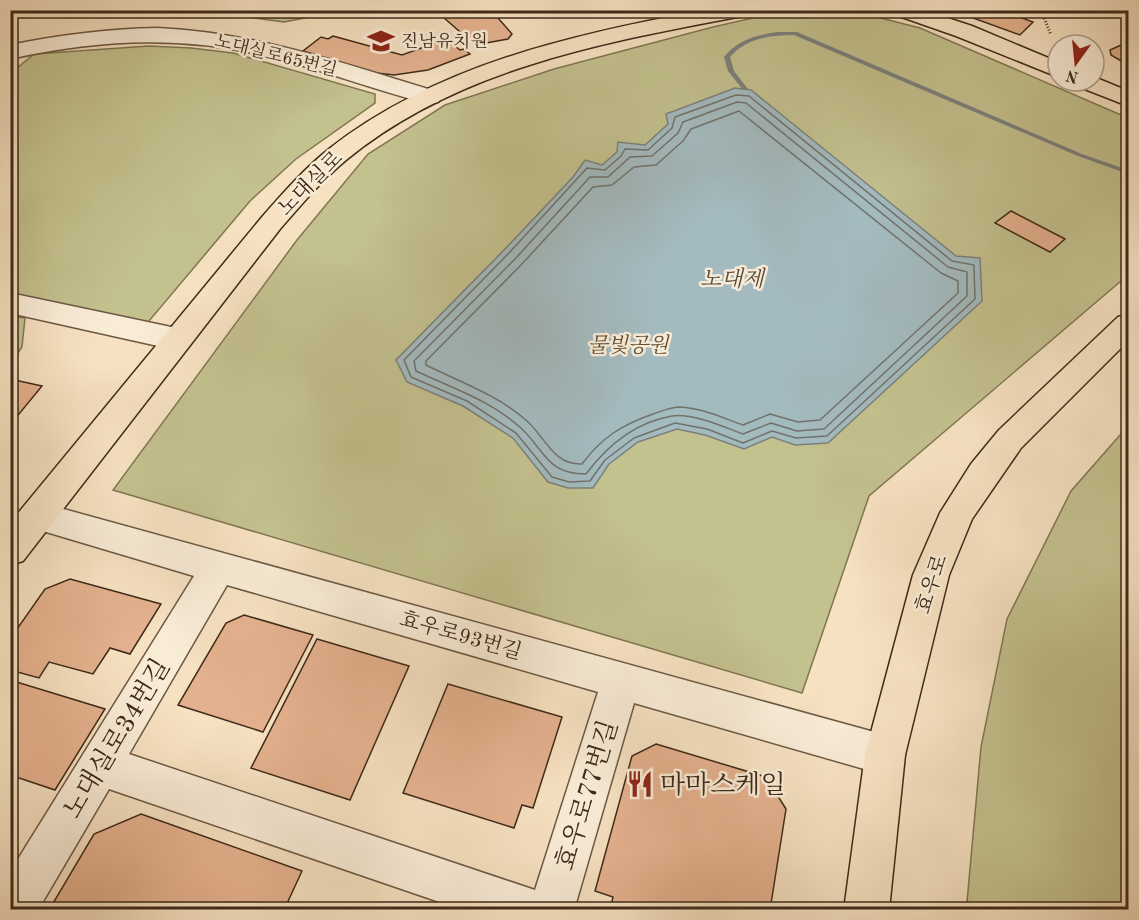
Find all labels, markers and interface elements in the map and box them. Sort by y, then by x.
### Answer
school or university icon: 진남유치원 [366,26,396,56]
street label: 노대실로65번길 [213,31,339,80]
place label: 진남유치원 [401,32,488,51]
north arrow [1046,33,1106,93]
text: N [1064,66,1081,85]
street label: 노대실로 [274,147,347,220]
water label: 노대제 [700,267,767,291]
park label: 물빛공원 [587,334,670,357]
street label: 효우로 [911,552,952,617]
street label: 효우로93번길 [397,607,524,664]
street label: 노대실로34번길 [58,654,175,823]
street label: 효우로77번길 [551,717,623,874]
restaurant icon: 마마스케일 [625,769,655,799]
place label: 마마스케일 [660,771,786,799]

